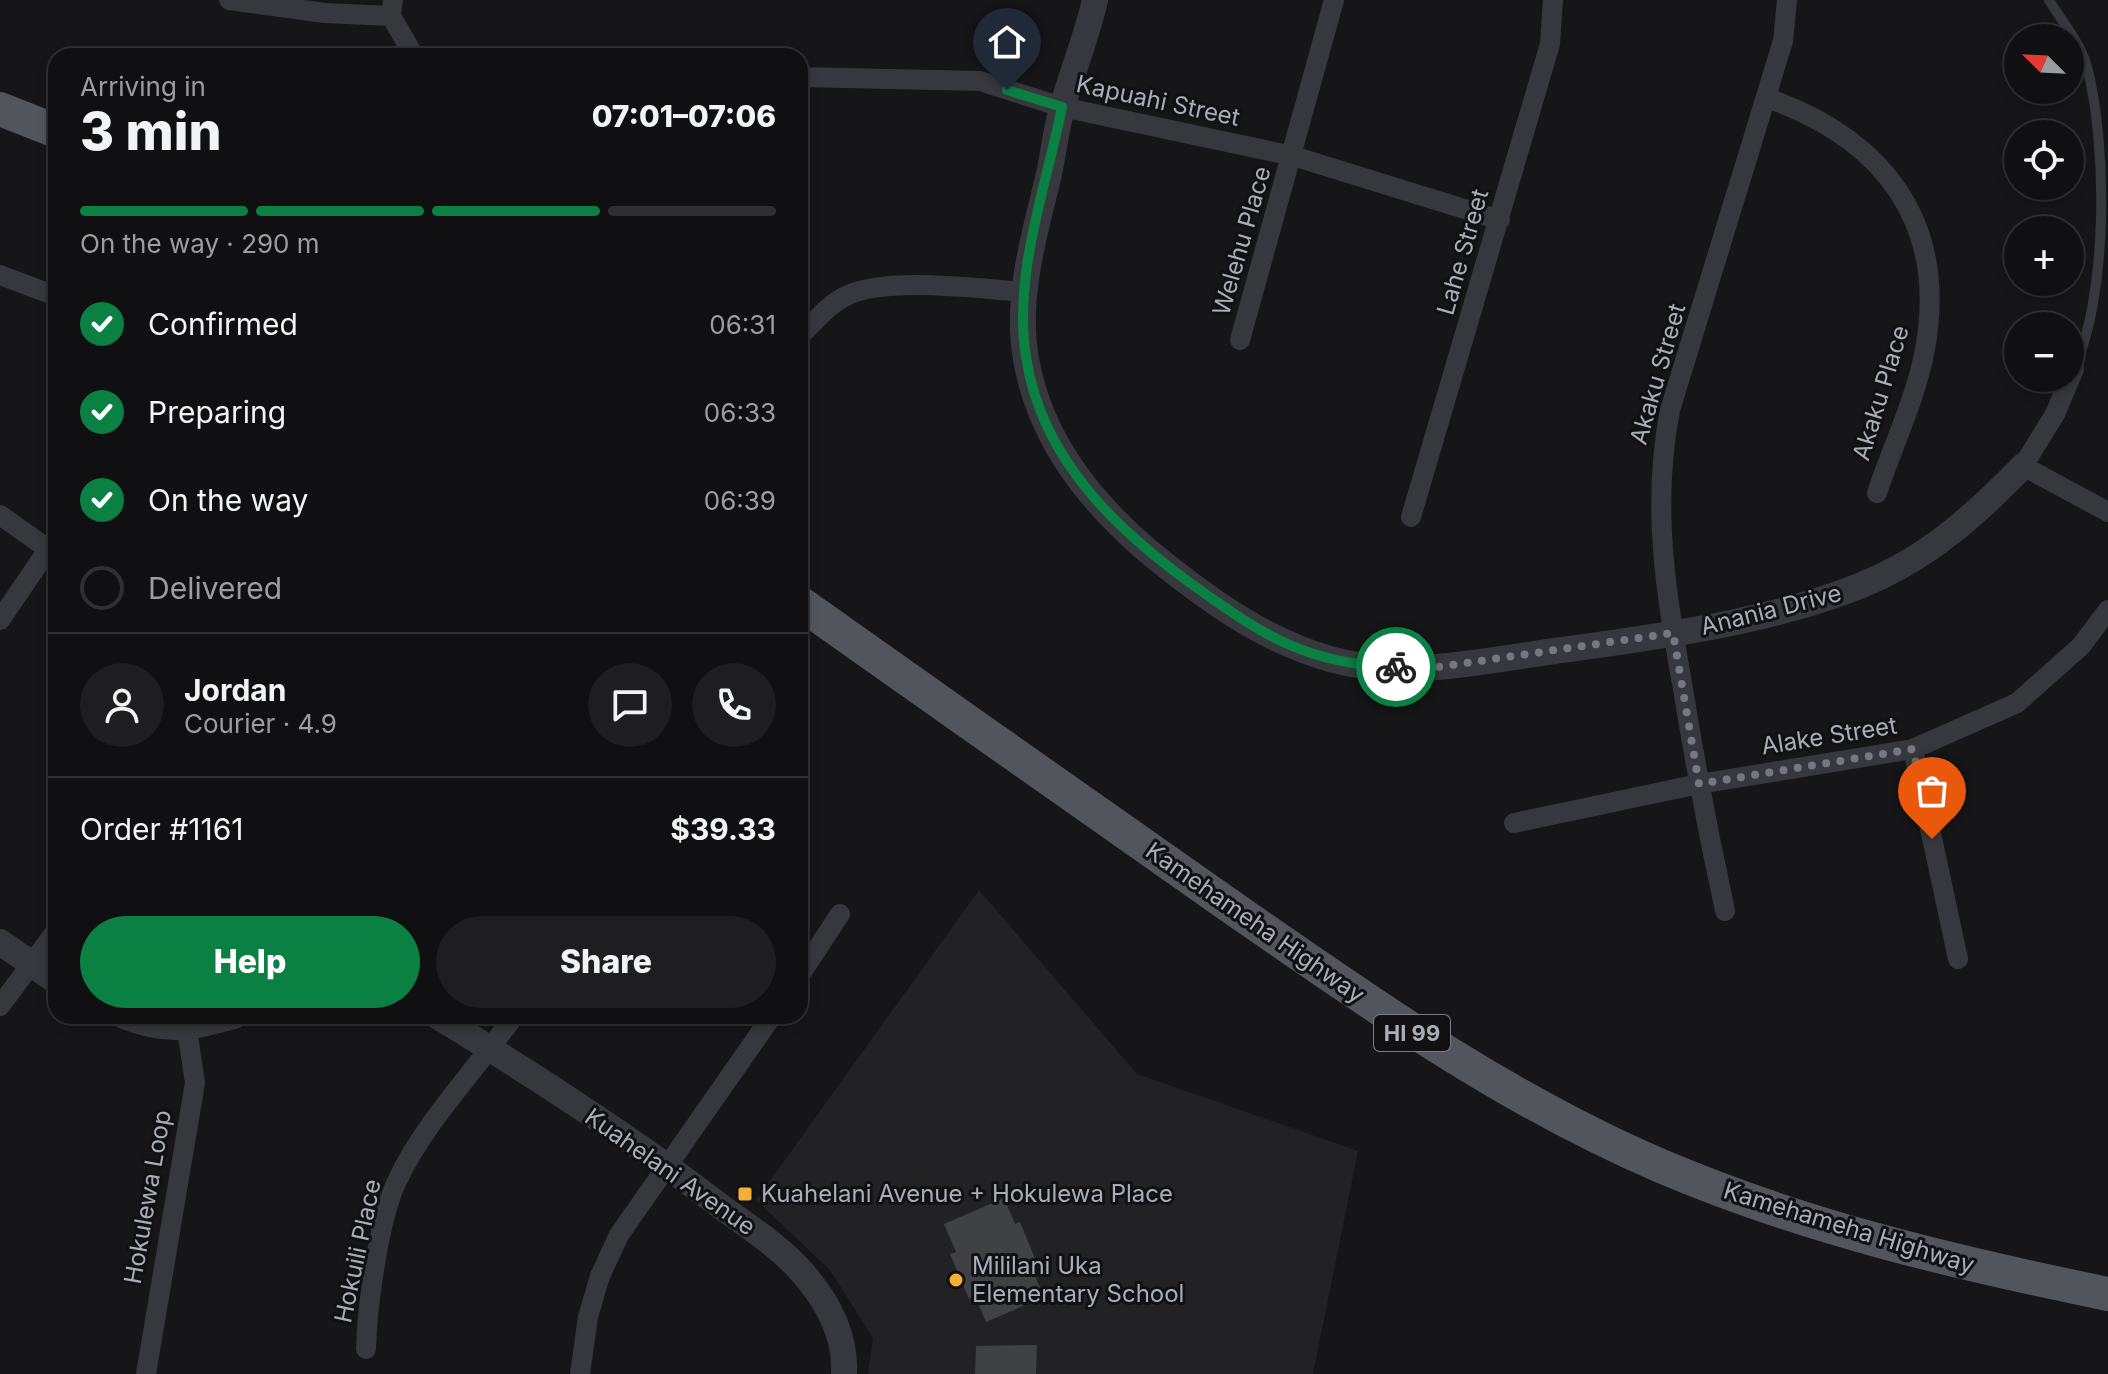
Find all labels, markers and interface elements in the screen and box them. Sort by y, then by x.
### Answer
pin [973,8,1041,90]
icon: home [985,20,1029,64]
north arrow [2004,24,2084,104]
map controls [2004,24,2084,392]
street label: Kapuahi Street [1074,69,1243,132]
text: Arriving in [80,71,206,102]
text: 07:01–07:06 [592,98,776,134]
text: 3 min [80,100,222,163]
button: locate [2004,120,2084,200]
street label: Welehu Place [1206,163,1277,319]
street label: Lahe Street [1431,185,1494,318]
button: + [2004,216,2084,296]
text: On the way · 290 m [80,228,320,259]
street label: Akaku Street [1624,300,1691,448]
icon: check [80,302,124,346]
text: Confirmed [148,306,298,342]
text: 06:31 [709,309,776,340]
button: − [2004,312,2084,392]
street label: Akaku Place [1846,322,1915,464]
icon: check [80,390,124,434]
text: Preparing [148,394,286,430]
text: 06:33 [704,397,776,428]
icon: check [80,478,124,522]
text: On the way [148,482,308,518]
text: 06:39 [704,485,776,516]
text: Delivered [148,570,282,606]
street label: Anania Drive [1698,578,1844,641]
courier [1356,627,1436,707]
icon: bike [1374,645,1418,689]
button: person [80,663,164,747]
button: chat [588,663,672,747]
button: phone [692,663,776,747]
text: Jordan [184,672,286,708]
text: Courier · 4.9 [184,708,337,739]
street label: Alake Street [1759,710,1899,761]
pin [1898,757,1966,839]
icon: bag [1910,769,1954,813]
text: Order #1161 [80,811,244,847]
text: $39.33 [670,811,776,847]
street label: Kamehameha Highway [1140,836,1370,1009]
button: Help [80,916,420,1008]
button: Share [436,916,776,1008]
road number: HI 99 [1374,1015,1450,1051]
street label: Kuahelani Avenue [579,1102,761,1241]
street label: Hokulewa Loop [118,1108,177,1286]
street label: Hokuili Place [328,1176,387,1325]
street label: Kamehameha Highway [1720,1176,1978,1279]
place label: Kuahelani Avenue + Hokulewa Place [761,1179,1173,1208]
marker: Kuahelani Avenue + Hokulewa Place [736,1185,754,1203]
place label: Mililani Uka Elementary School [972,1251,1184,1308]
marker: Mililani Uka Elementary School [947,1271,965,1289]

